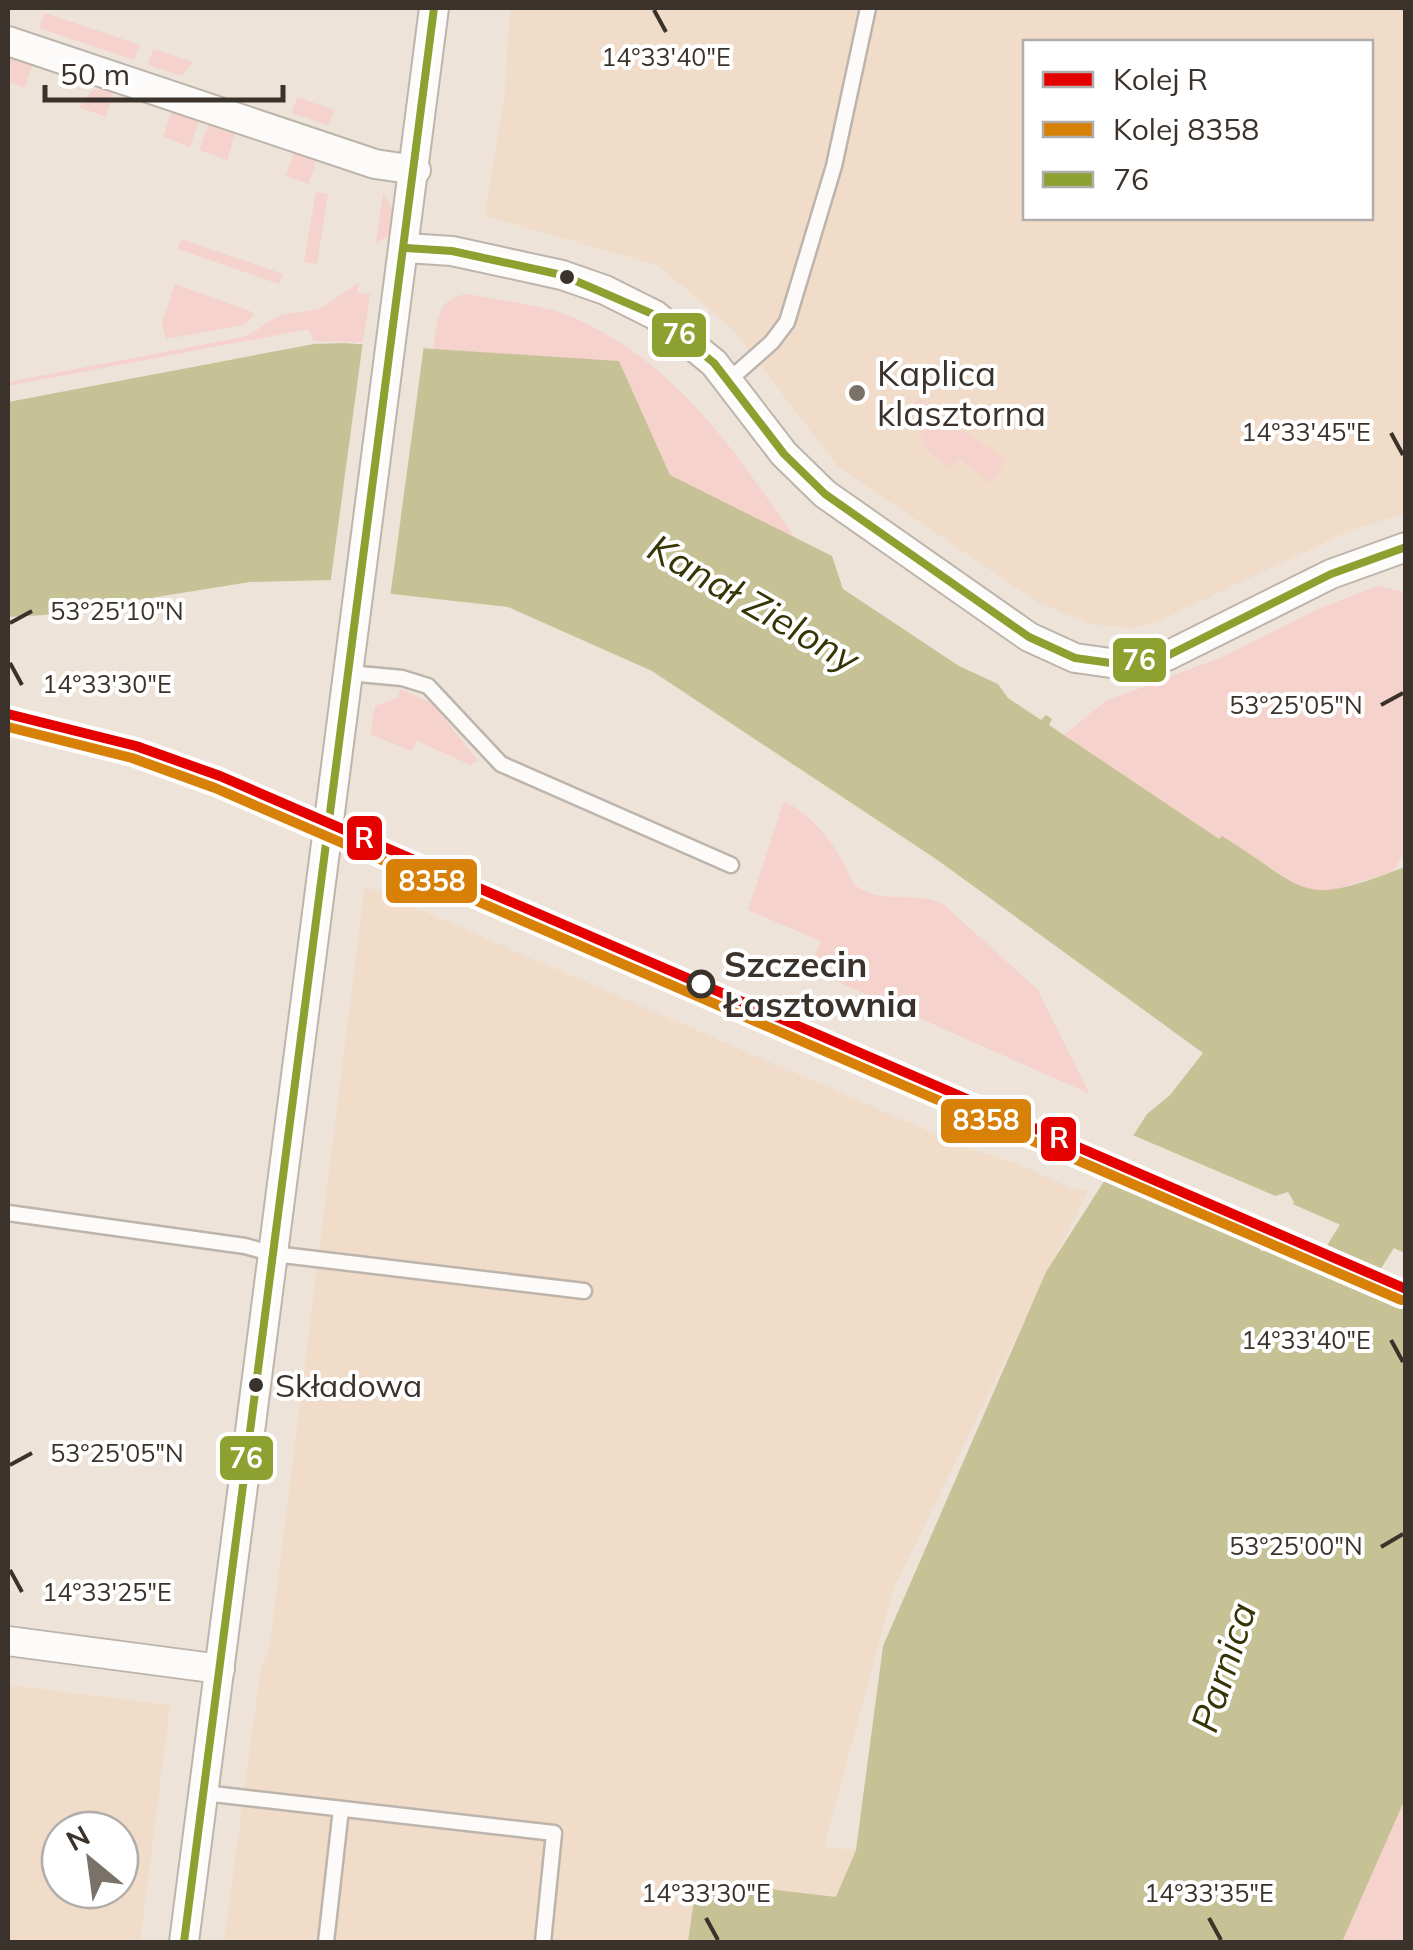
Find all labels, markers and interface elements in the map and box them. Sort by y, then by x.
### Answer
scale bar [45,40,282,102]
legend [1023,40,1373,220]
text: 14°33'40"E [601,41,731,72]
text: 50 m [60,55,130,93]
text: Kolej R [1113,60,1208,98]
text: Kolej 8358 [1113,110,1259,148]
text: 76 [1113,160,1149,198]
unlabelled marker [557,267,577,287]
line badge: 76 [650,311,708,359]
text: 76 [662,316,696,351]
place label: Kaplica klasztorna [877,351,1046,435]
marker: Kaplica klasztorna [846,382,868,404]
text: 14°33'45"E [1241,416,1371,447]
water label: Kanał Zielony [640,523,870,684]
text: 53°25'10"N [50,595,184,626]
line badge: 76 [1111,636,1168,684]
text: 76 [1122,642,1156,677]
text: 14°33'30"E [42,668,172,699]
text: 53°25'05"N [1229,689,1363,720]
line badge: R [345,814,384,862]
text: R [354,820,374,855]
line badge: 8358 [384,857,479,905]
text: 8358 [398,863,466,898]
place label: Szczecin Łasztownia [722,942,917,1026]
marker: Szczecin Łasztownia [688,971,714,997]
line badge: 8358 [939,1097,1033,1145]
text: 8358 [952,1102,1020,1137]
line badge: R [1039,1115,1078,1163]
text: R [1049,1120,1069,1155]
text: 14°33'40"E [1241,1324,1371,1355]
place label: Składowa [275,1365,422,1405]
marker: Składowa [246,1375,266,1395]
line badge: 76 [218,1434,275,1482]
text: 53°25'05"N [50,1437,184,1468]
text: 76 [229,1440,263,1475]
text: 53°25'00"N [1229,1530,1363,1561]
text: 14°33'25"E [42,1576,172,1607]
water label: Parnica [1180,1596,1266,1738]
north arrow [40,1810,140,1910]
text: N [60,1817,95,1858]
text: 14°33'30"E [641,1877,771,1908]
text: 14°33'35"E [1144,1877,1274,1908]

